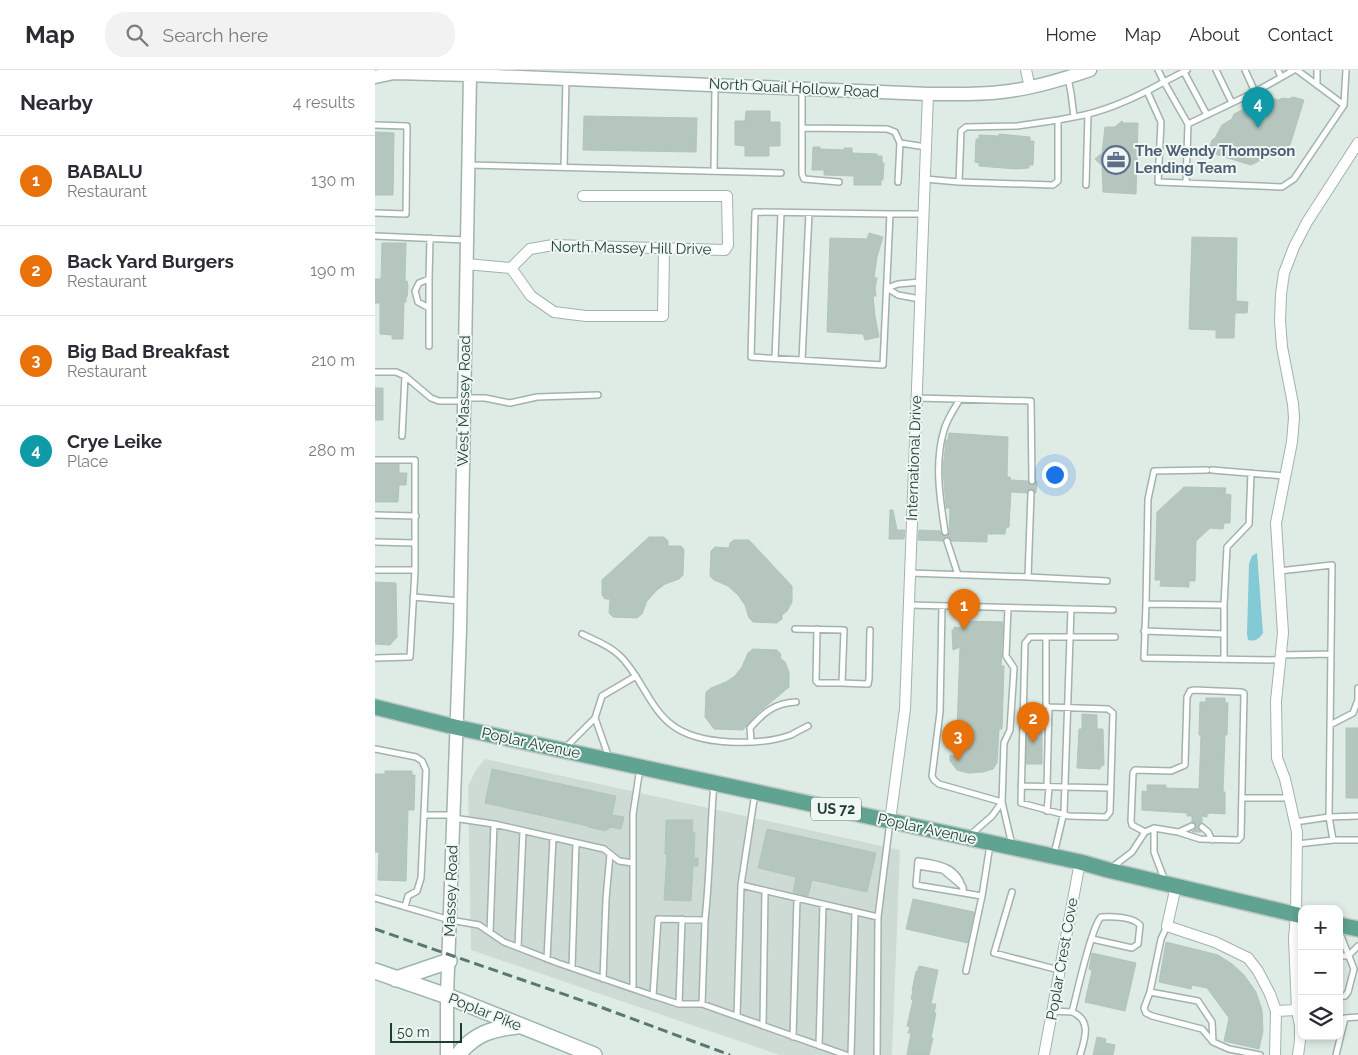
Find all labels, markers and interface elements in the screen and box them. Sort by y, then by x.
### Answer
search box [105,12,455,57]
text: Map [25,20,75,49]
icon: search [123,21,151,49]
text: Search here [163,24,268,46]
text: Home [1045,24,1096,45]
text: Map [1124,24,1161,45]
text: About [1189,24,1240,45]
text: Contact [1268,24,1333,45]
street label: North Quail Hollow Road [708,75,880,101]
pin: 4 [1242,87,1274,128]
text: Nearby [20,90,93,115]
text: 4 results [293,93,355,112]
place label: The Wendy Thompson Lending Team [1135,142,1295,177]
office icon: The Wendy Thompson Lending Team [1101,145,1131,175]
text: BABALU [67,160,143,182]
text: 1 [32,171,40,190]
text: 130 m [311,171,355,190]
text: Restaurant [67,182,147,201]
street label: North Massey Hill Drive [550,238,712,258]
text: Back Yard Burgers [67,250,234,272]
text: 2 [31,261,41,280]
text: 190 m [310,261,355,280]
text: Restaurant [67,272,147,291]
street label: West Massey Road [454,335,474,467]
text: Big Bad Breakfast [67,340,230,362]
text: 3 [32,351,40,370]
text: 210 m [311,351,355,370]
text: Restaurant [67,362,147,381]
street label: International Drive [903,395,925,521]
text: Crye Leike [67,430,162,452]
text: 4 [31,441,41,460]
text: 280 m [309,441,355,460]
text: Place [67,452,108,471]
your location [1042,462,1068,488]
pin: 1 [948,589,980,630]
pin: 2 [1017,702,1049,743]
pin: 3 [942,720,974,761]
street label: Poplar Avenue [480,724,582,762]
road number: US 72 [811,798,861,821]
street label: Poplar Avenue [876,810,978,848]
street label: Massey Road [440,845,462,937]
street label: Poplar Crest Cove [1042,896,1082,1022]
map controls [1298,905,1343,1040]
button: + [1298,905,1343,950]
button: − [1298,950,1343,995]
street label: Poplar Pike [446,989,524,1035]
button: layers [1298,995,1343,1040]
scale bar [390,1020,463,1043]
text: 50 m [397,1024,430,1040]

